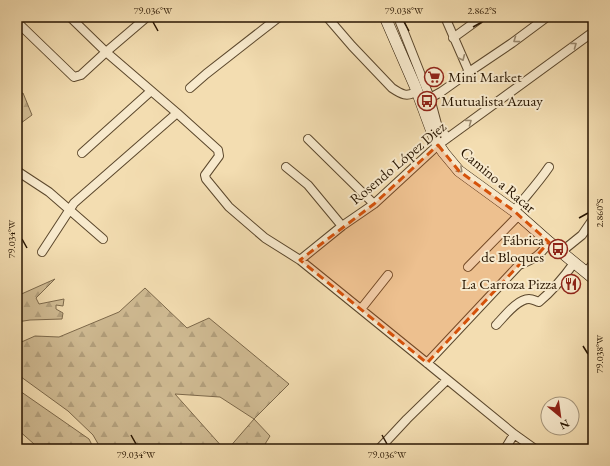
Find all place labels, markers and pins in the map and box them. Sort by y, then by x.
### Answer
supermarket icon: Mini Market [423,66,445,88]
place label: Mini Market [448,67,522,86]
bus stop icon: Mutualista Azuay [416,90,438,112]
place label: Mutualista Azuay [441,91,543,110]
place label: Fábrica de Bloques [481,230,544,266]
bus stop icon: Fábrica de Bloques [547,238,569,260]
restaurant icon: La Carroza Pizza [560,273,582,295]
place label: La Carroza Pizza [462,274,557,293]

